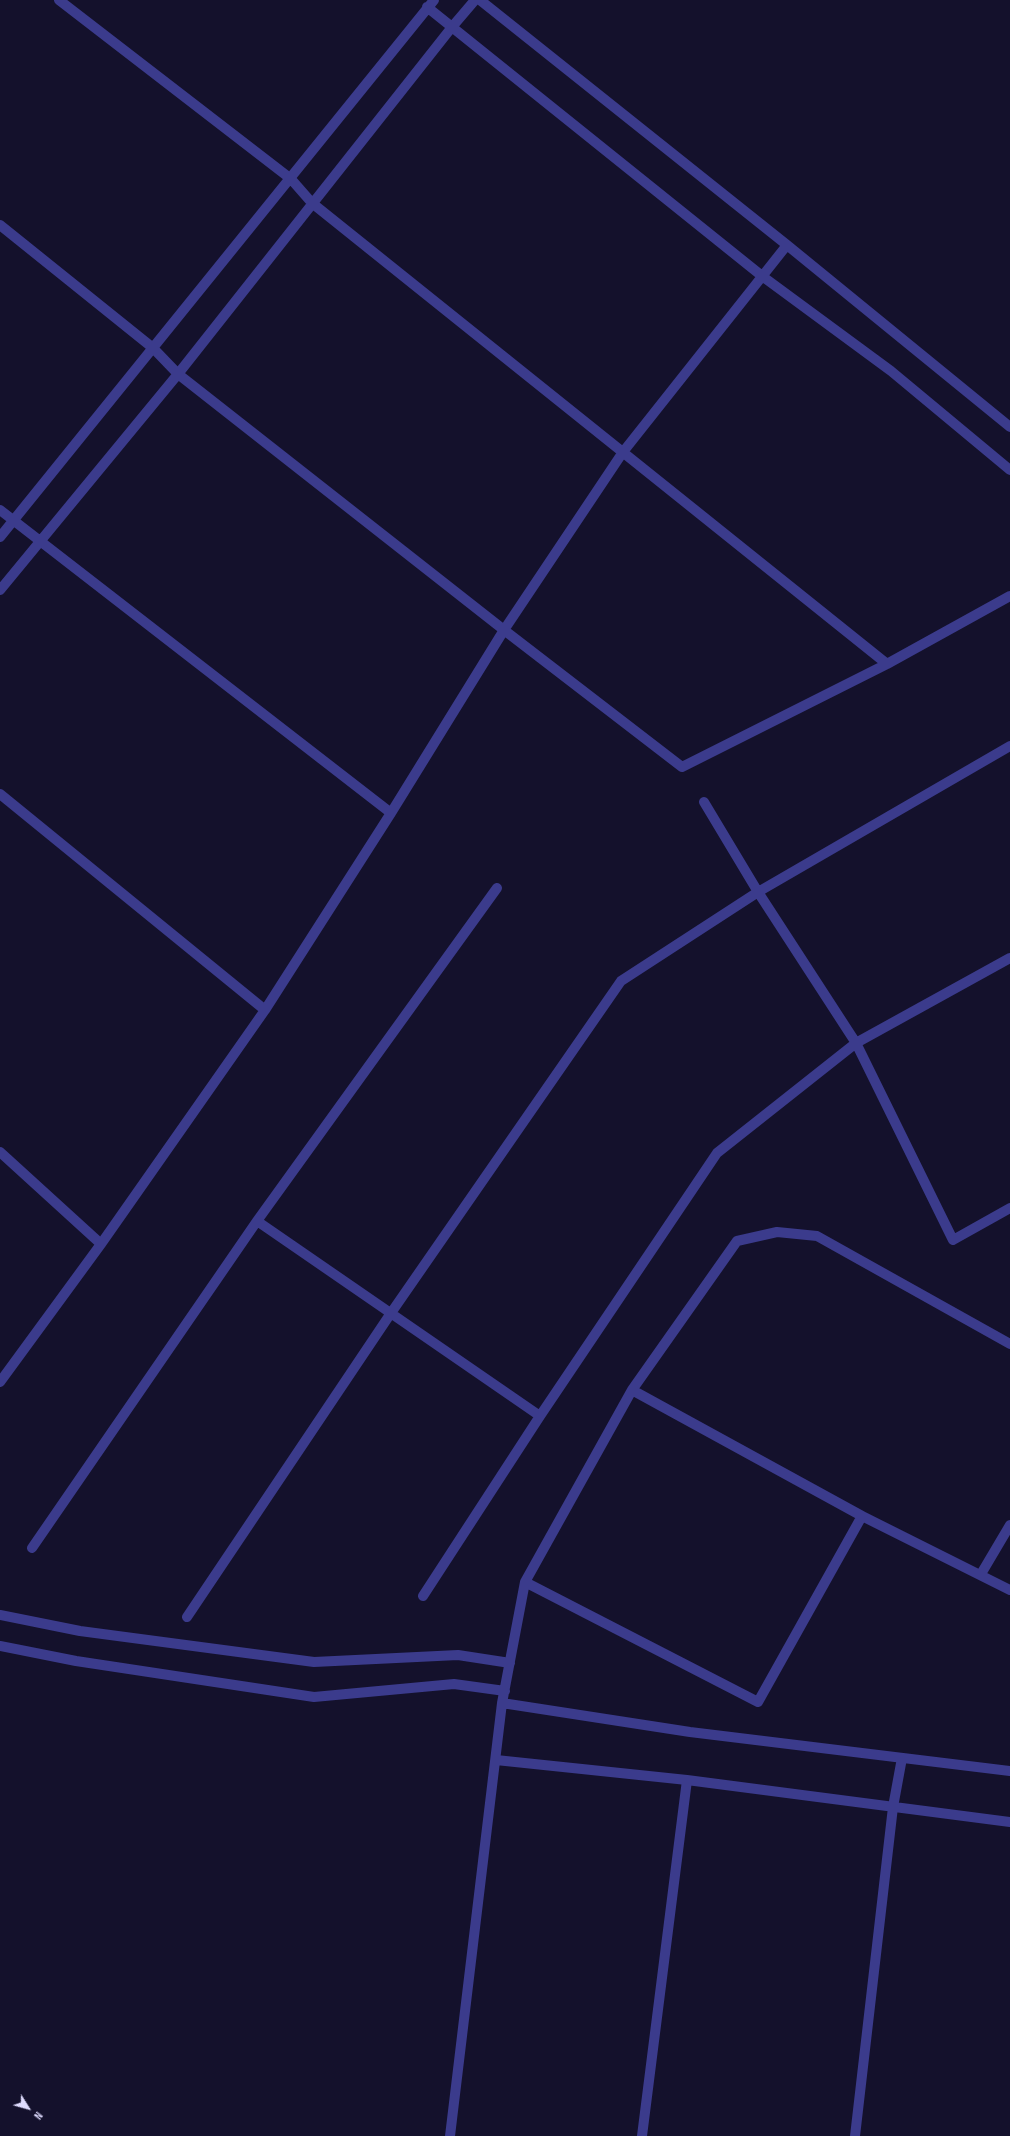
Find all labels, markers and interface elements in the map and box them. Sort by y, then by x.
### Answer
north arrow [8,2088,48,2128]
text: N [31,2109,45,2122]

